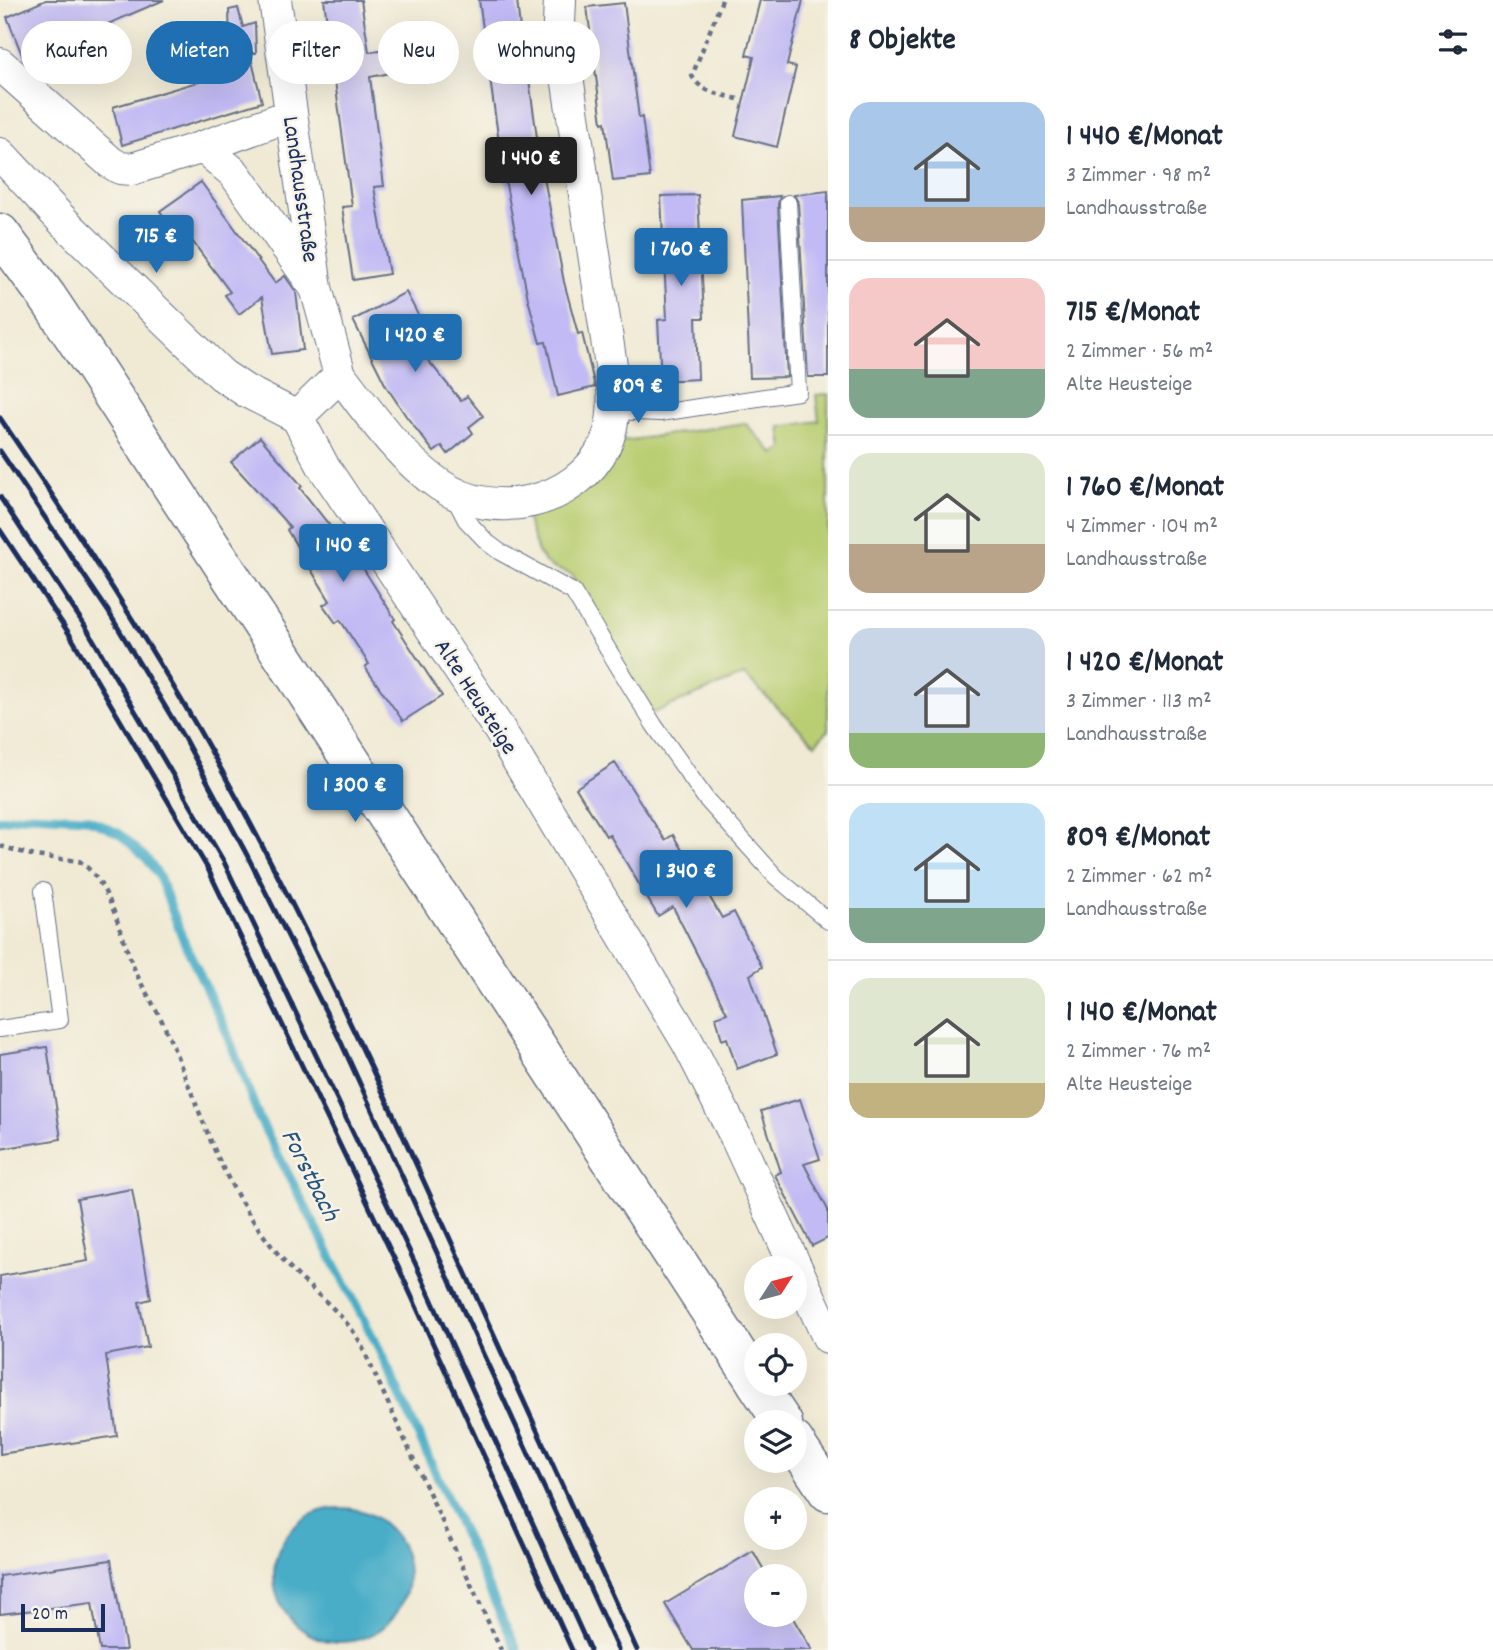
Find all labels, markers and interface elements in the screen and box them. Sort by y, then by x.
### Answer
chip: Kaufen [21,21,132,84]
chip: Mieten [146,21,253,84]
chip: Filter [267,21,364,84]
chip: Neu [378,21,459,84]
chip: Wohnung [473,21,600,84]
text: 8 Objekte [849,21,956,64]
icon: filters [1434,23,1472,61]
street label: Landhausstraße [272,114,326,265]
text: 1 440 €/Monat [1066,117,1223,160]
icon: home [905,130,989,214]
pin: 1 440 € [466,138,596,197]
text: 1 440 € [501,143,561,176]
text: 3 Zimmer · 98 m² [1066,160,1211,193]
text: Landhausstraße [1066,193,1207,226]
pin: 715 € [107,216,205,275]
text: 715 € [135,221,177,254]
pin: 1 760 € [616,229,746,288]
text: 1 760 € [650,234,712,267]
text: 715 €/Monat [1066,293,1200,336]
icon: home [905,306,989,390]
pin: 1 420 € [350,314,480,374]
text: 1 420 € [385,320,445,353]
text: 2 Zimmer · 56 m² [1066,336,1213,369]
pin: 809 € [589,366,687,425]
text: Alte Heusteige [1066,369,1192,402]
text: 809 € [613,371,663,404]
text: 1 760 €/Monat [1066,468,1224,511]
icon: home [905,481,989,565]
text: 4 Zimmer · 104 m² [1066,511,1218,544]
pin: 1 140 € [278,524,408,584]
text: 1 140 € [315,530,371,563]
text: Landhausstraße [1066,544,1207,577]
street label: Alte Heusteige [424,633,525,762]
text: 1 420 €/Monat [1066,643,1223,686]
icon: home [905,656,989,740]
text: 3 Zimmer · 113 m² [1066,686,1212,719]
text: Landhausstraße [1066,719,1207,752]
pin: 1 300 € [290,764,420,824]
text: 1 300 € [323,770,387,803]
text: 809 €/Monat [1066,818,1210,861]
icon: home [905,831,989,915]
pin: 1 340 € [621,850,751,910]
text: 1 340 € [656,856,716,889]
text: 2 Zimmer · 62 m² [1066,861,1213,894]
text: Landhausstraße [1066,894,1207,927]
text: 1 140 €/Monat [1066,993,1217,1036]
icon: home [905,1006,989,1090]
text: 2 Zimmer · 76 m² [1066,1036,1211,1069]
text: Alte Heusteige [1066,1069,1192,1102]
water label: Forstbach [270,1123,348,1229]
north arrow [744,1256,807,1320]
map controls [744,1256,807,1627]
button: locate [744,1333,807,1396]
button: layers [744,1410,807,1473]
button: + [744,1487,807,1550]
button: − [744,1564,807,1627]
scale bar [21,1601,105,1633]
text: 20 m [32,1602,68,1629]

